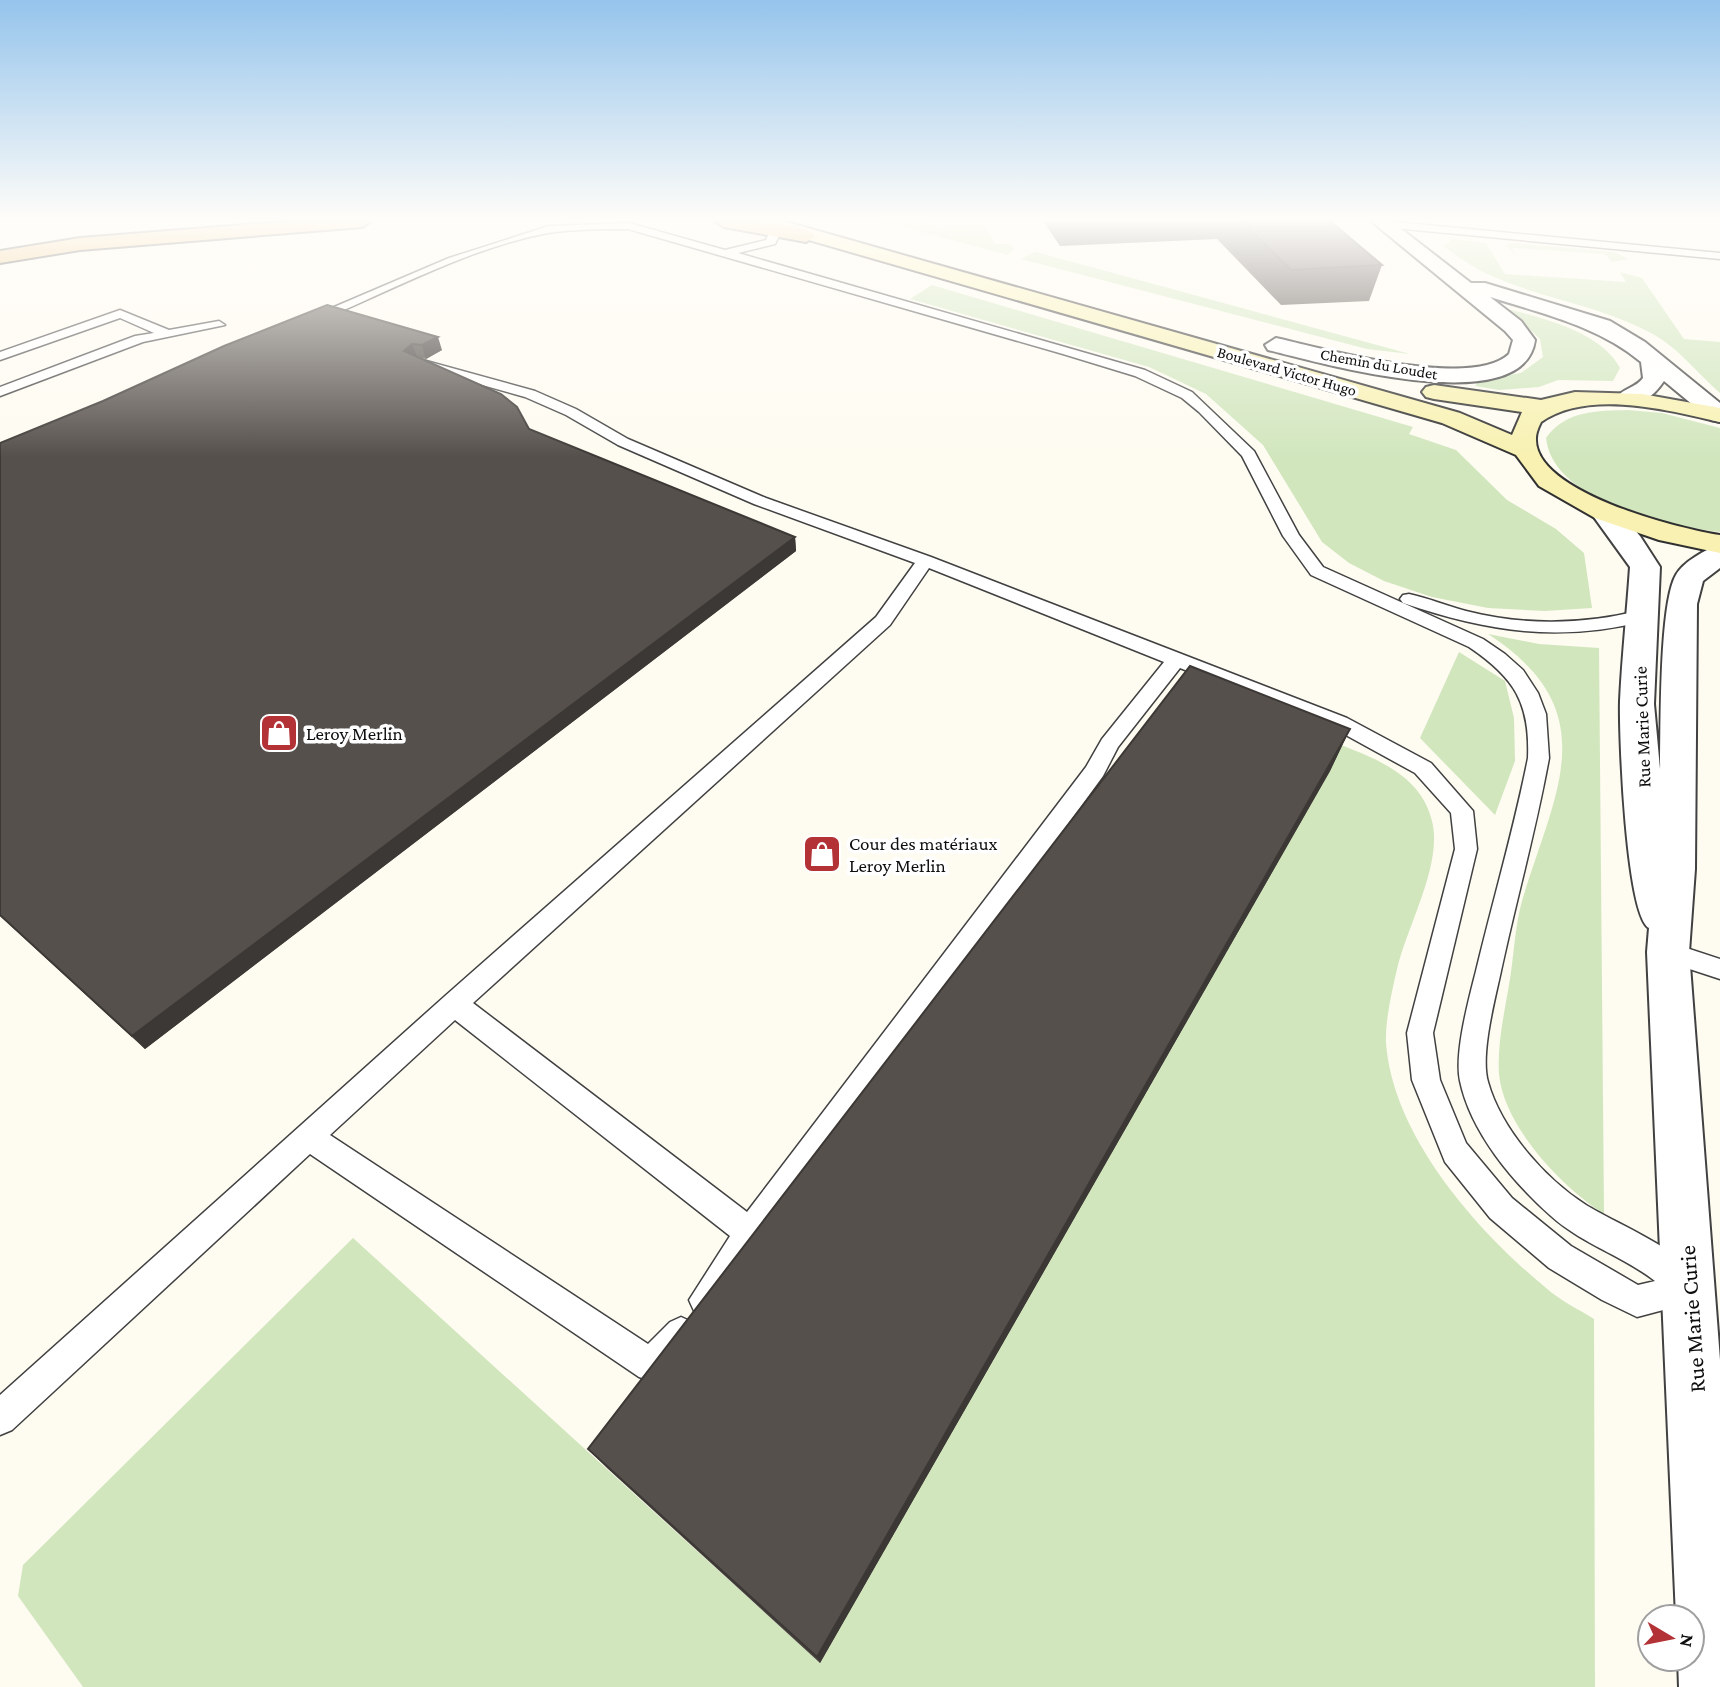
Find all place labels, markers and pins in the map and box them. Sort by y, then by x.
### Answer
shop icon: Leroy Merlin [258,712,300,754]
place label: Leroy Merlin [306,723,403,744]
shop icon: Cour des matériaux Leroy Merlin [801,833,843,875]
place label: Cour des matériaux Leroy Merlin [849,833,997,876]

